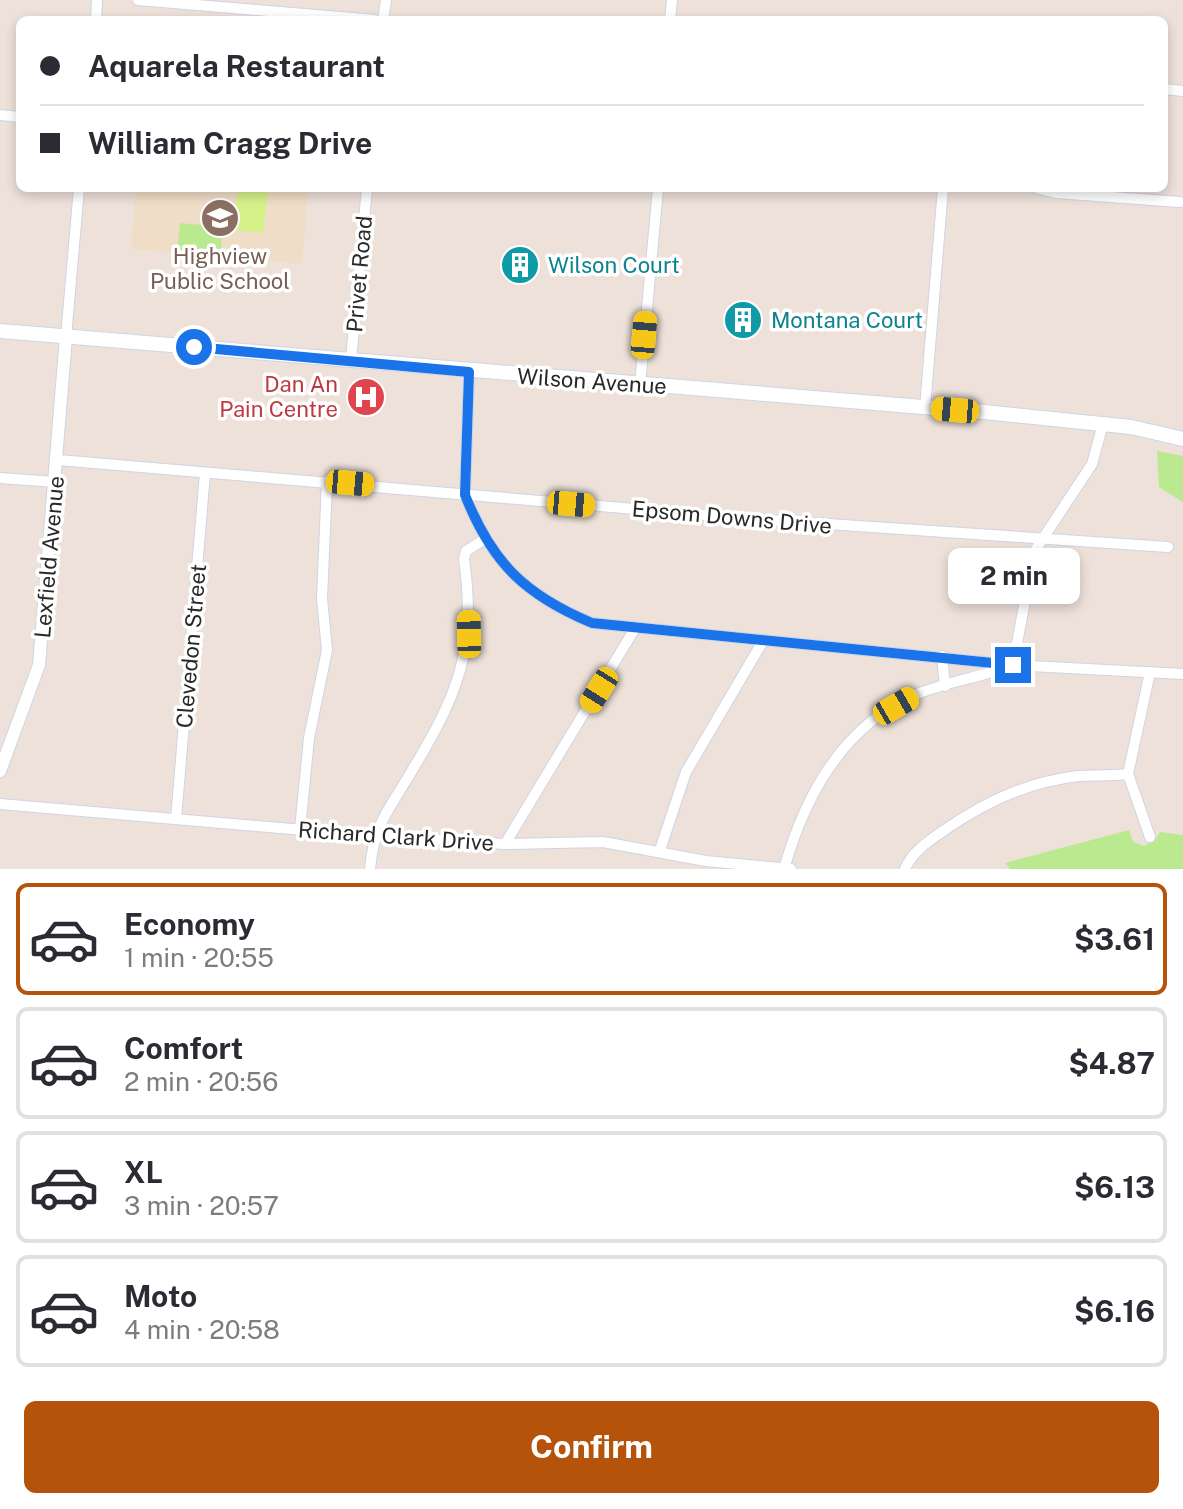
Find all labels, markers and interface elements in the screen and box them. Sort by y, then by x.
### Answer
text: Aquarela Restaurant [88,48,385,84]
text: William Cragg Drive [88,125,372,161]
school or university icon: Highview Public School [199,197,241,239]
street label: Privet Road [341,215,377,333]
place label: Highview Public School [150,243,290,294]
building icon: Wilson Court [499,244,541,286]
place label: Wilson Court [548,252,680,278]
building icon: Montana Court [722,299,764,341]
place label: Montana Court [771,307,923,333]
car [630,310,658,360]
route start [176,329,212,365]
street label: Wilson Avenue [516,363,668,399]
place label: Dan An Pain Centre [219,371,338,422]
hospital icon: Dan An Pain Centre [345,376,387,418]
car [930,396,980,424]
car [325,469,375,497]
street label: Lexfield Avenue [29,475,69,639]
car [546,490,596,518]
street label: Epsom Downs Drive [631,495,833,539]
callout: 2 min [947,549,1079,605]
text: 2 min [980,560,1048,591]
street label: Clevedon Street [171,563,211,729]
car [457,610,481,658]
route end [995,647,1031,683]
car [576,663,622,717]
car [869,684,923,728]
street label: Richard Clark Drive [297,816,495,856]
icon: car [28,903,100,975]
text: Economy [124,906,255,942]
text: $3.61 [1074,921,1155,957]
text: 1 min · 20:55 [124,942,274,973]
icon: car [28,1027,100,1099]
text: Comfort [124,1030,243,1066]
text: $4.87 [1068,1045,1155,1081]
text: 2 min · 20:56 [124,1066,278,1097]
icon: car [28,1151,100,1223]
text: XL [124,1154,163,1190]
text: $6.13 [1074,1169,1155,1205]
text: 3 min · 20:57 [124,1190,279,1221]
icon: car [28,1275,100,1347]
text: Moto [124,1278,197,1314]
text: $6.16 [1074,1293,1155,1329]
text: 4 min · 20:58 [124,1314,280,1345]
button: Confirm [24,1401,1159,1493]

